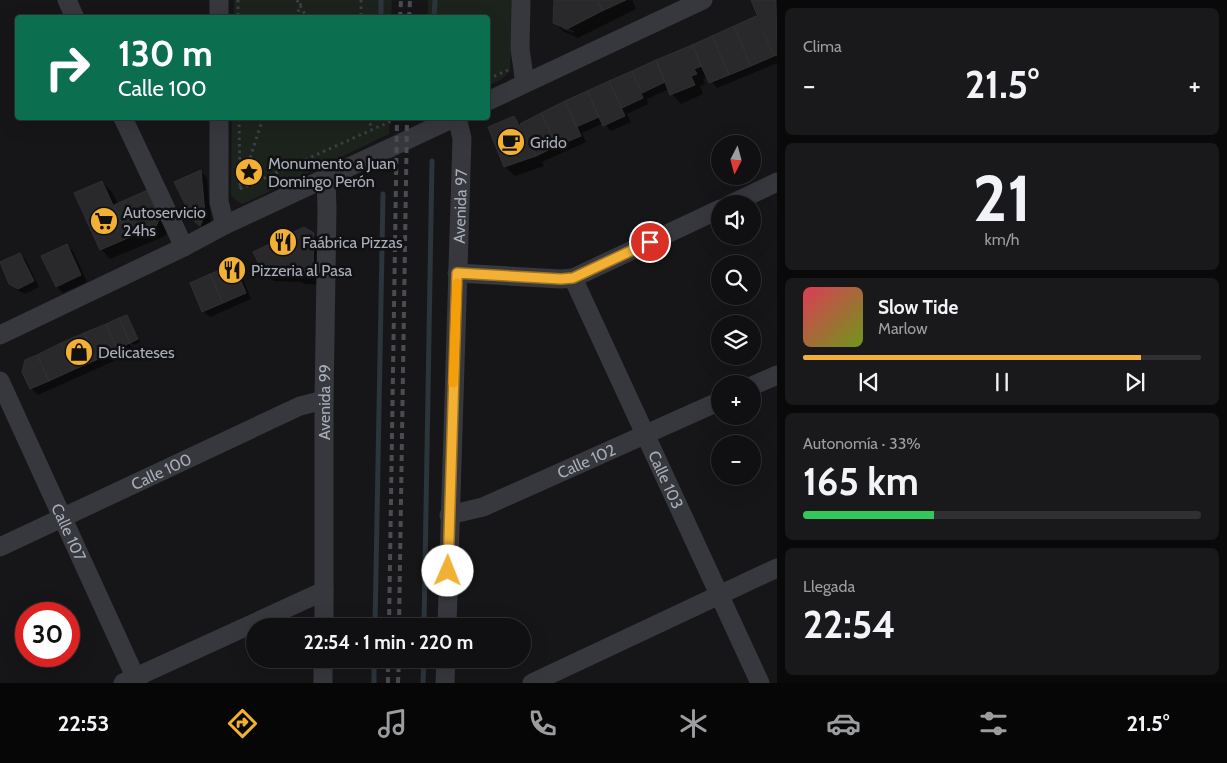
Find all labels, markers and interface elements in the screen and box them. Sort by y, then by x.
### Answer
text: 130 m [118,32,213,75]
icon: right [35,35,100,100]
text: Clima [803,37,842,56]
text: 21.5° [965,61,1039,108]
text: − [803,68,815,102]
text: + [1189,68,1201,102]
text: Calle 100 [118,75,206,102]
cafe icon: Grido [496,127,526,157]
place label: Grido [530,133,567,152]
north arrow [711,135,761,185]
map controls [711,135,761,485]
place label: Monumento a Juan Domingo Perón [268,154,396,191]
place icon: Monumento a Juan Domingo Perón [234,157,264,187]
text: 21 [973,158,1031,237]
street label: Avenida 97 [449,168,471,244]
button: sound [711,195,761,245]
place label: Autoservicio 24hs [123,203,206,240]
supermarket icon: Autoservicio 24hs [89,206,119,236]
pin [629,221,671,263]
restaurant icon: Faábrica Pizzas [268,227,298,257]
icon: arrive [636,228,664,256]
text: km/h [984,230,1020,249]
place label: Faábrica Pizzas [302,233,403,252]
restaurant icon: Pizzeria al Pasa [217,255,247,285]
button: search [711,255,761,305]
place label: Pizzeria al Pasa [251,261,353,280]
text: Slow Tide [878,296,958,319]
button: layers [711,315,761,365]
text: Marlow [878,319,928,338]
shop icon: Delicateses [64,337,94,367]
place label: Delicateses [98,343,175,362]
street label: Avenida 99 [314,364,334,440]
icon: previous [855,368,883,396]
icon: pause [988,368,1016,396]
icon: next [1121,368,1149,396]
button: + [711,375,761,425]
text: Autonomía · 33% [803,434,921,453]
button: − [711,435,761,485]
street label: Calle 102 [554,440,618,482]
street label: Calle 103 [644,447,688,512]
street label: Calle 100 [128,449,194,494]
text: 165 km [803,458,919,505]
street label: Calle 107 [48,500,90,564]
position arrow [421,544,473,596]
text: Llegada [803,577,855,596]
text: 22:54 [803,601,896,648]
speed limit sign: 30 [15,602,80,667]
text: 22:54 · 1 min · 220 m [304,631,473,654]
icon: directions [225,706,260,741]
icon: music [375,706,410,741]
icon: phone [525,706,560,741]
icon: climate [676,706,711,741]
icon: car [826,706,861,741]
icon: filters [976,706,1011,741]
text: 22:53 [58,710,109,737]
text: 21.5° [1126,710,1169,737]

